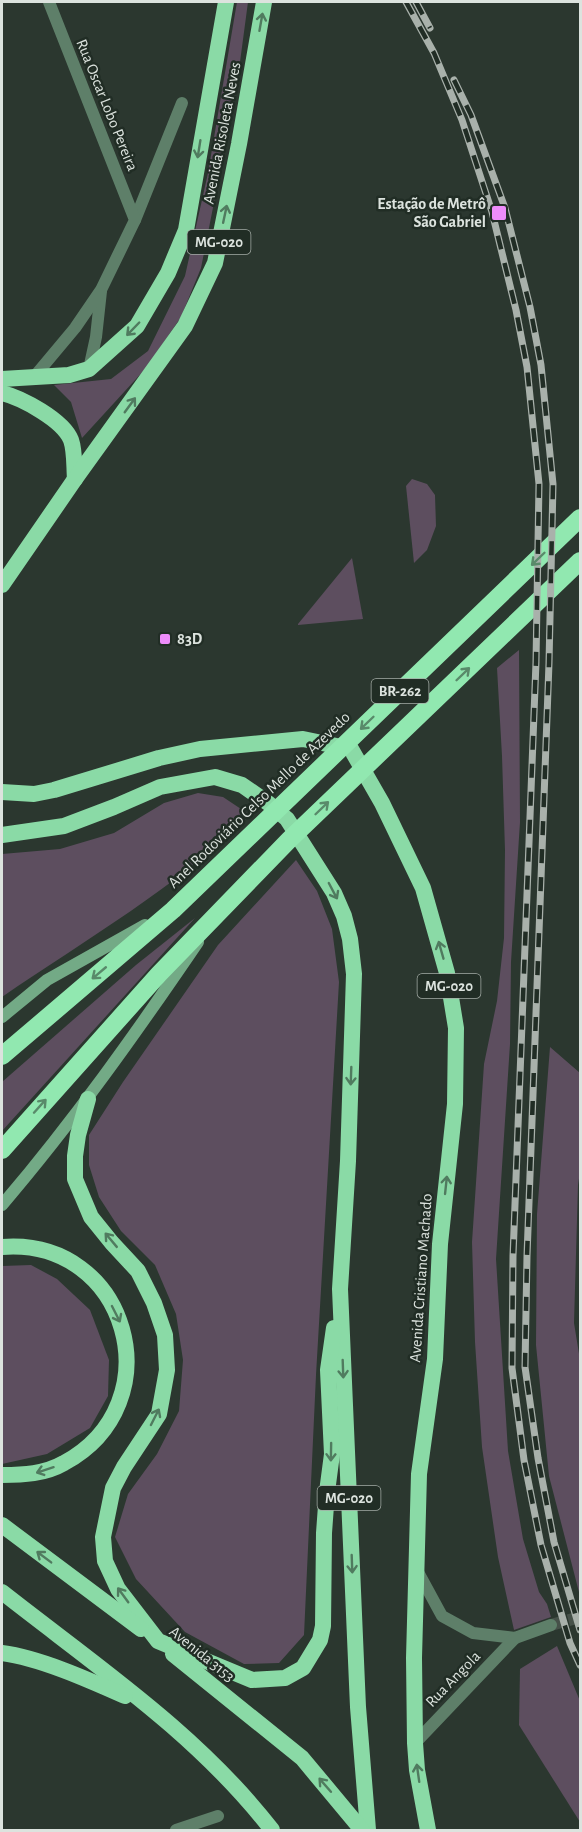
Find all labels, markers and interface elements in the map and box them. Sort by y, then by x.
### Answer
one-way arrow [256,13,267,32]
street label: Rua Oscar Lobo Pereira [73,37,141,173]
street label: Avenida Risoleta Neves [200,61,244,205]
one-way arrow [193,139,204,158]
place label: Estação de Metrô São Gabriel [377,196,486,230]
one-way arrow [220,204,231,224]
marker: Estação de Metrô São Gabriel [490,204,508,222]
road number: MG-020 [188,230,250,254]
one-way arrow [125,321,140,336]
one-way arrow [123,397,136,413]
one-way arrow [531,551,546,566]
place label: 83D [177,631,203,647]
marker: 83D [158,632,172,646]
one-way arrow [455,666,470,681]
road number: BR-262 [372,679,428,703]
street label: Anel Rodoviário Celso Mello de Azevedo [165,709,353,891]
one-way arrow [360,715,375,730]
one-way arrow [314,801,329,815]
one-way arrow [328,882,339,900]
one-way arrow [434,941,446,960]
one-way arrow [92,966,107,980]
road number: MG-020 [418,974,480,998]
one-way arrow [345,1066,357,1086]
one-way arrow [33,1099,47,1114]
one-way arrow [441,1176,452,1196]
street label: Avenida Cristiano Machado [407,1193,435,1363]
one-way arrow [104,1233,117,1249]
one-way arrow [111,1304,123,1322]
one-way arrow [338,1358,349,1378]
one-way arrow [150,1409,162,1427]
one-way arrow [325,1441,337,1461]
one-way arrow [36,1465,55,1476]
road number: MG-020 [318,1486,380,1510]
one-way arrow [37,1550,53,1563]
one-way arrow [346,1553,357,1573]
one-way arrow [117,1587,129,1603]
street label: Avenida 3153 [166,1623,238,1685]
street label: Rua Angola [423,1648,483,1710]
one-way arrow [413,1763,424,1783]
one-way arrow [318,1778,332,1793]

